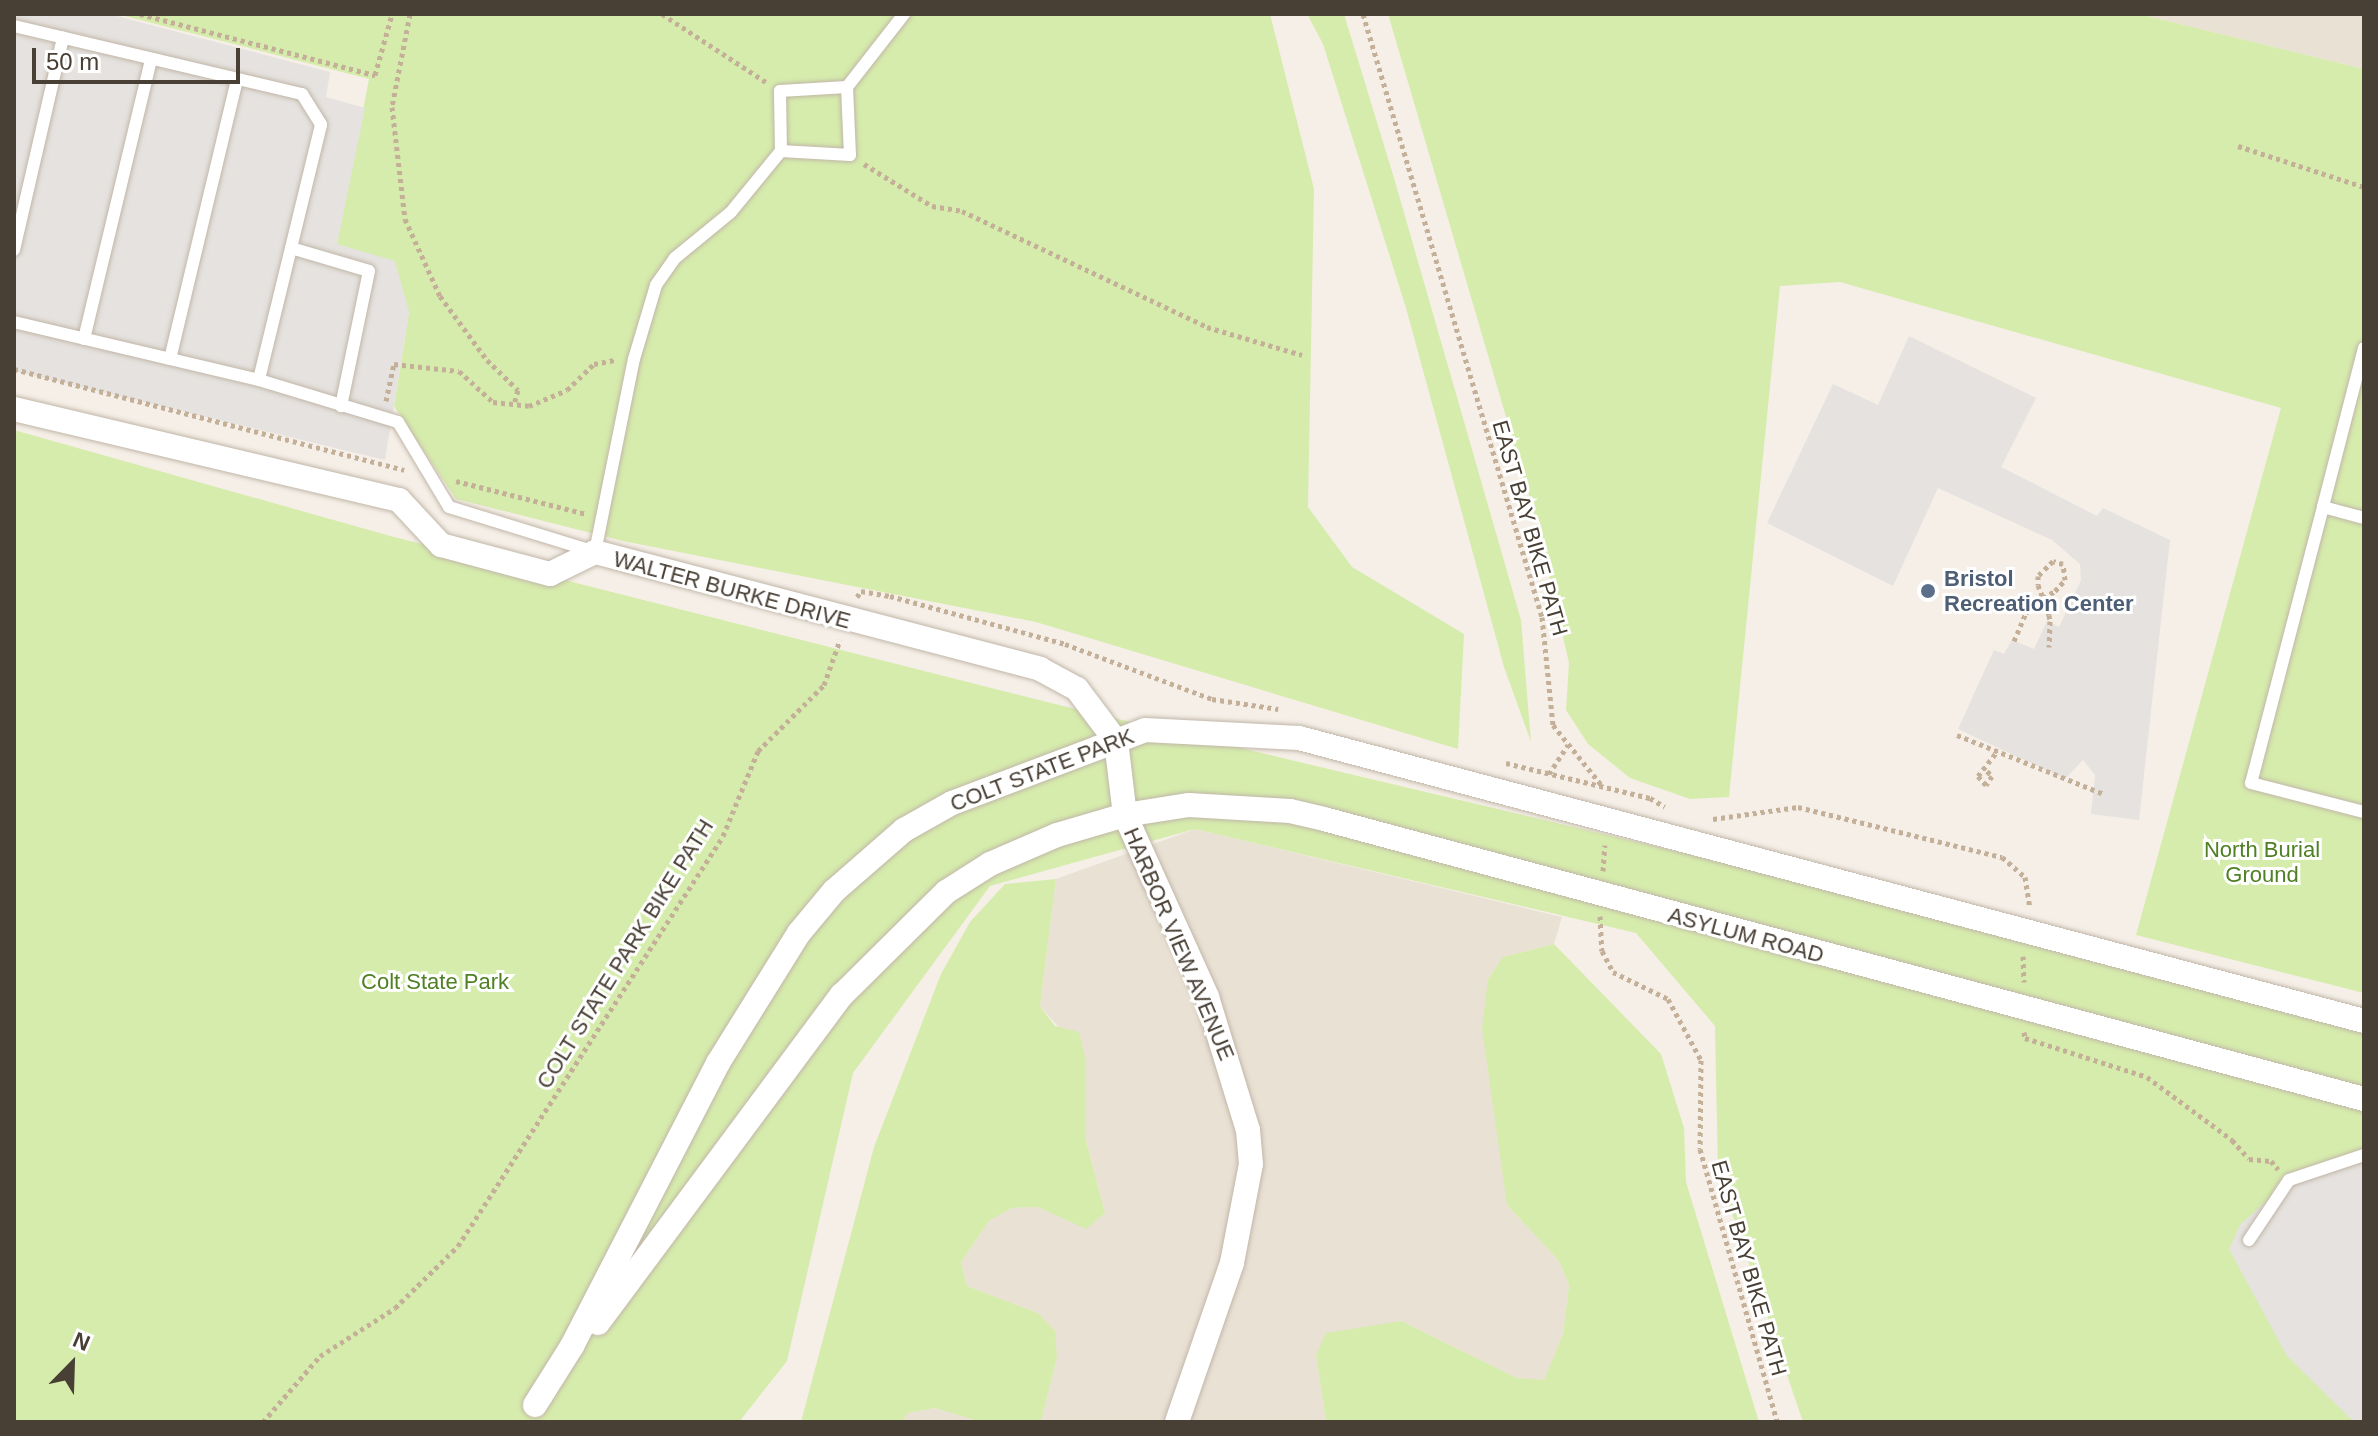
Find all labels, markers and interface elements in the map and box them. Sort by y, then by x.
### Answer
scale bar [36,32,244,82]
text: 50 m [46,48,99,75]
street label: EAST BAY BIKE PATH [1486,417,1574,639]
street label: WALTER BURKE DRIVE [611,546,853,634]
place label: Bristol Recreation Center [1944,565,2134,616]
marker: Bristol Recreation Center [1919,582,1937,600]
street label: COLT STATE PARK [946,723,1138,817]
street label: COLT STATE PARK BIKE PATH [531,814,719,1094]
street label: HARBOR VIEW AVENUE [1118,823,1240,1065]
park label: North Burial Ground [2204,836,2320,888]
street label: ASYLUM ROAD [1665,902,1827,968]
park label: Colt State Park [361,969,509,995]
street label: EAST BAY BIKE PATH [1705,1157,1793,1379]
north arrow [32,1324,112,1404]
text: N [69,1327,94,1356]

